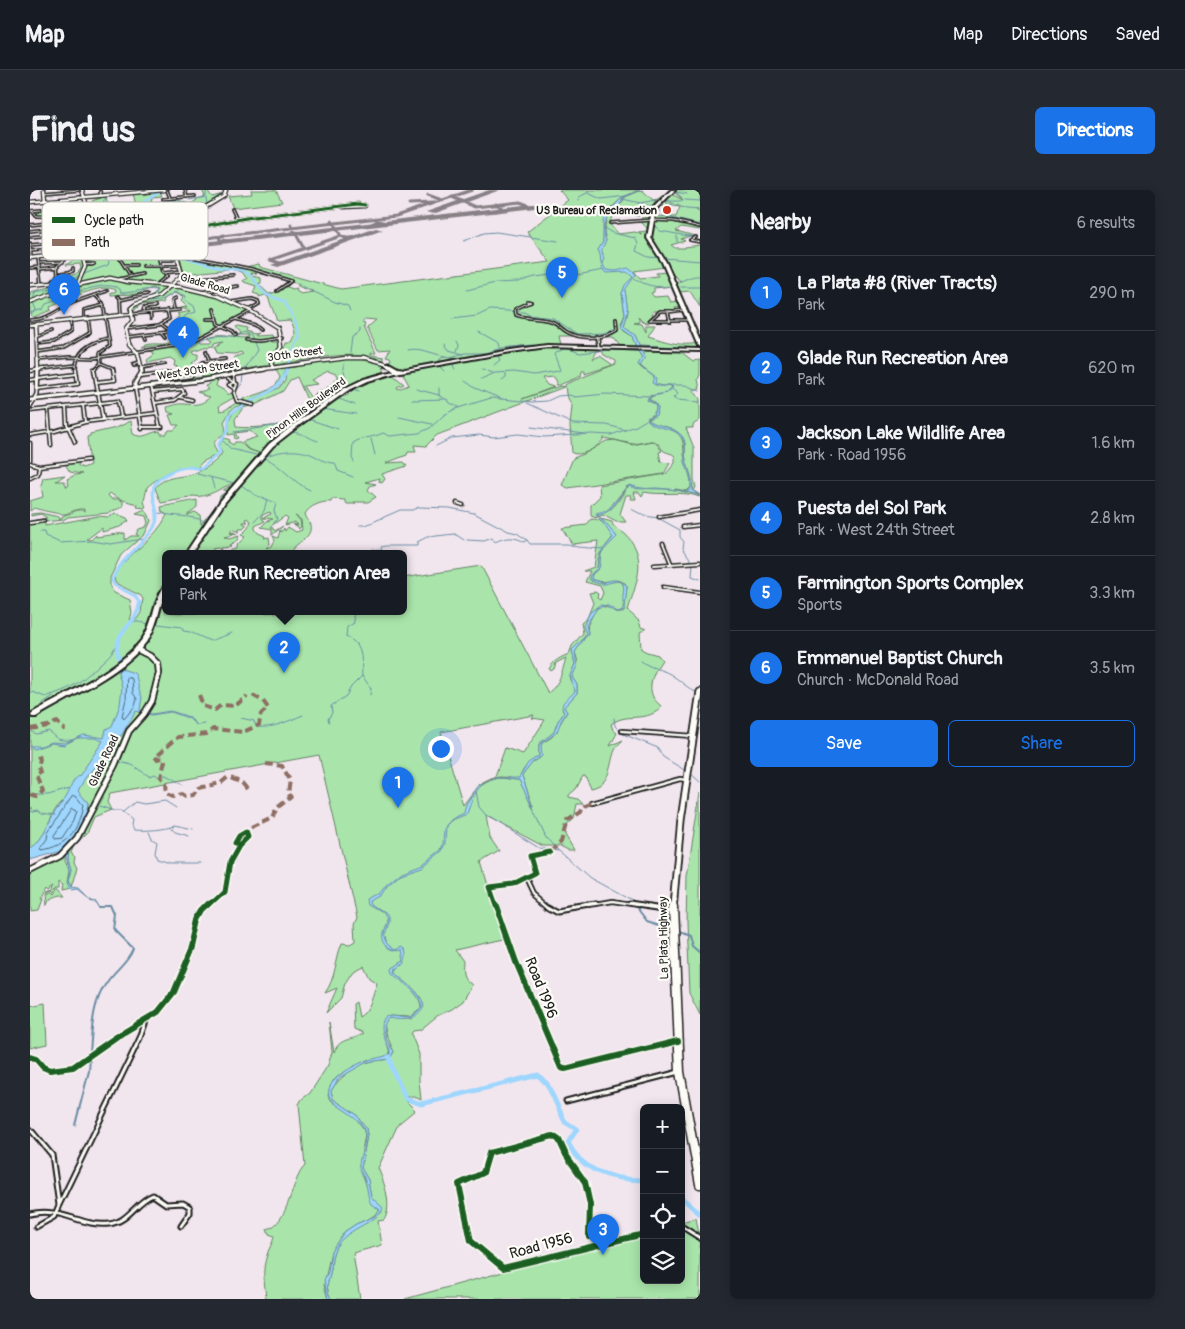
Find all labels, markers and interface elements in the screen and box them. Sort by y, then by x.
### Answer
text: Map [25,20,65,49]
text: Map [953,23,983,46]
text: Directions [1011,23,1087,46]
text: Saved [1115,23,1160,46]
button: Directions [1035,107,1155,154]
text: Find us [30,108,135,152]
legend [42,202,208,260]
place label: US Bureau of Reclamation [536,204,657,217]
marker: US Bureau of Reclamation [661,204,673,216]
text: Nearby [750,209,811,236]
text: Cycle path [84,212,144,229]
text: 6 results [1077,213,1135,233]
text: Path [84,234,109,251]
pin: 5 [546,257,578,298]
street label: Glade Road [179,271,231,297]
text: La Plata #8 (River Tracts) [797,271,998,295]
pin: 6 [48,274,80,315]
text: 1 [763,283,769,303]
text: 290 m [1089,283,1135,303]
text: Park [797,295,825,315]
pin: 4 [167,317,199,358]
street label: 30th Street [267,344,324,364]
text: Glade Run Recreation Area [797,346,1008,370]
street label: West 30th Street [156,357,240,383]
text: 2 [762,358,770,378]
text: 620 m [1088,358,1135,378]
text: Park [797,370,825,390]
street label: Pinon Hills Boulevard [264,375,348,441]
text: Jackson Lake Wildlife Area [797,421,1005,445]
text: 3 [762,433,770,453]
text: 1.6 km [1092,433,1135,453]
text: Park · Road 1956 [797,445,906,465]
text: Puesta del Sol Park [797,496,946,520]
text: 4 [761,508,771,528]
text: 2.8 km [1090,508,1135,528]
text: Park · West 24th Street [797,520,955,540]
popup [162,550,407,615]
text: Glade Run Recreation Area [179,561,390,585]
text: Farmington Sports Complex [797,571,1024,595]
text: 5 [762,583,770,603]
text: 3.3 km [1089,583,1135,603]
text: Park [179,585,207,605]
text: Sports [797,595,842,615]
pin: 2 [268,632,300,673]
text: Emmanuel Baptist Church [797,646,1003,670]
text: 6 [761,658,771,678]
text: 3.5 km [1090,658,1135,678]
text: Church · McDonald Road [797,670,959,690]
button: Save [750,720,938,767]
button: Share [948,720,1135,767]
street label: Glade Road [85,733,123,789]
your location [428,736,454,762]
pin: 1 [382,767,414,808]
street label: La Plata Highway [656,896,672,980]
street label: Road 1996 [520,955,562,1021]
map controls [640,1104,685,1284]
button: + [640,1104,685,1149]
button: − [640,1149,685,1194]
button: locate [640,1194,685,1239]
pin: 3 [587,1214,619,1255]
street label: Road 1956 [507,1228,575,1264]
button: layers [640,1239,685,1284]

